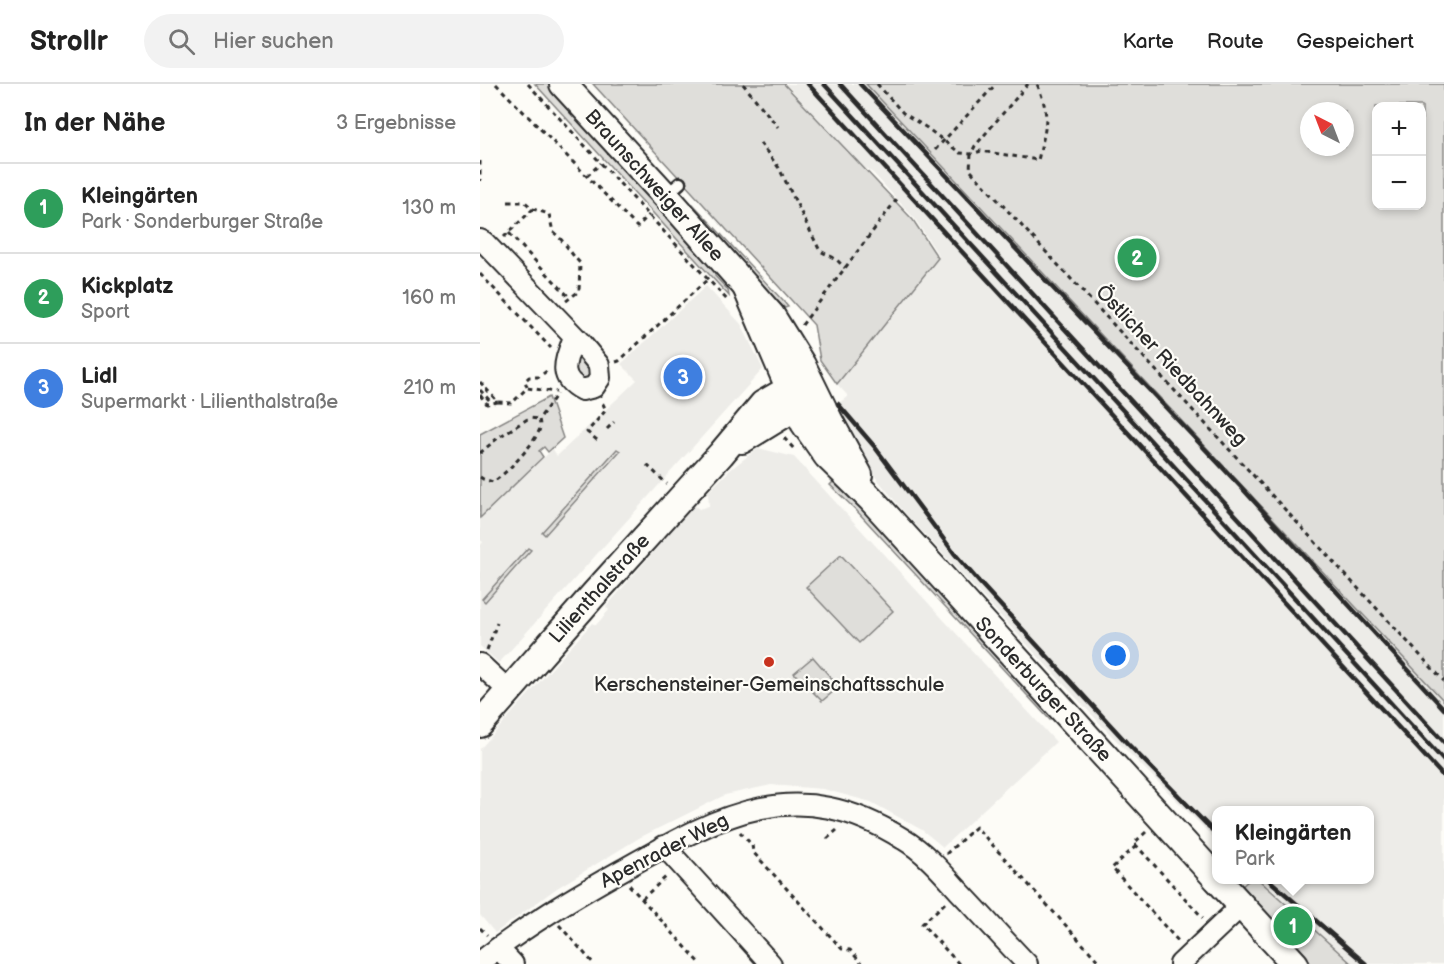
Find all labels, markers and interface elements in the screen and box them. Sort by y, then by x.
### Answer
search box [144,14,564,68]
text: Strollr [30,25,108,58]
icon: search [165,25,198,58]
text: Hier suchen [213,28,334,55]
text: Karte [1122,29,1174,54]
text: Route [1207,29,1263,54]
text: Gespeichert [1296,29,1414,54]
north arrow [1300,102,1354,156]
map controls [1372,102,1426,210]
button: + [1372,102,1426,156]
street label: Braunschweiger Allee [580,105,729,267]
text: In der Nähe [24,108,166,139]
text: 3 Ergebnisse [336,111,456,135]
button: − [1372,156,1426,210]
text: Kleingärten [81,183,198,210]
text: 1 [39,196,48,220]
text: 130 m [402,196,456,220]
text: Park · Sonderburger Straße [81,210,323,234]
pin: 2 [1118,236,1156,280]
text: Kickplatz [81,273,173,300]
street label: Östlicher Riedbahnweg [1091,280,1253,451]
text: 2 [38,286,49,310]
text: 160 m [402,286,456,310]
text: Sport [81,300,130,324]
pin: 3 [664,354,702,400]
text: Lidl [81,363,117,390]
text: 3 [38,376,49,400]
text: 210 m [403,376,456,400]
text: Supermarkt · Lilienthalstraße [81,390,338,414]
street label: Lilienthalstraße [544,529,655,648]
street label: Sonderburger Straße [970,612,1117,767]
your location [1101,641,1130,670]
marker: Kerschensteiner-Gemeinschaftsschule [762,655,776,669]
place label: Kerschensteiner-Gemeinschaftsschule [594,673,944,697]
popup [1212,806,1374,884]
street label: Apenrader Weg [596,808,733,894]
text: Kleingärten [1235,820,1351,847]
text: Park [1235,847,1275,871]
pin: 1 [1274,904,1312,948]

